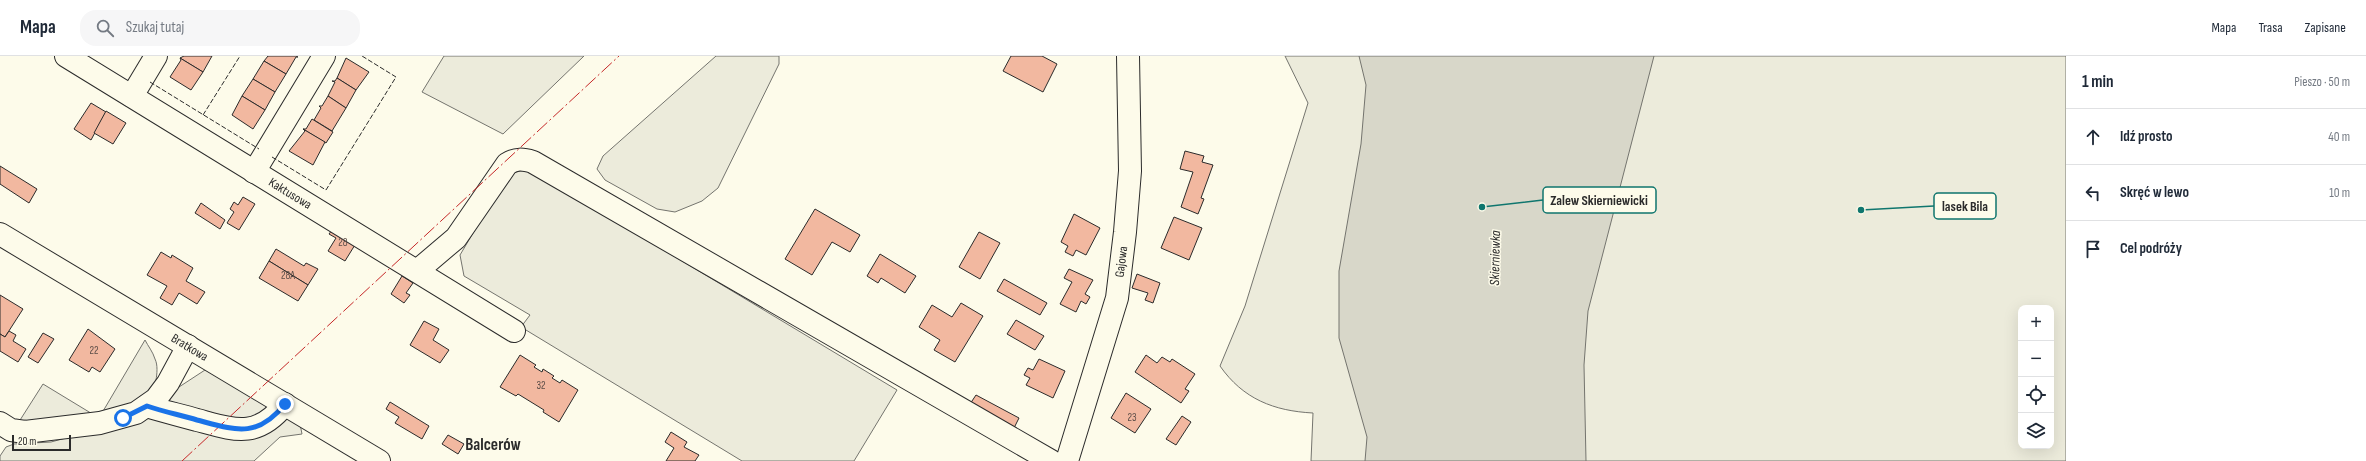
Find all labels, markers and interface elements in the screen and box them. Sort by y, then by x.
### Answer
search box [80,10,360,46]
text: Mapa [20,16,56,39]
icon: search [94,17,116,39]
text: Szukaj tutaj [126,18,184,37]
text: Mapa [2211,19,2236,36]
text: Trasa [2258,19,2283,36]
text: Zapisane [2305,19,2346,36]
text: 1 min [2082,72,2114,92]
text: Pieszo · 50 m [2294,74,2350,90]
icon: ahead [2082,126,2104,148]
text: Idź prosto [2120,127,2173,146]
text: 40 m [2328,129,2350,145]
street label: Kaktusowa [266,174,315,213]
icon: left [2082,182,2104,204]
text: Skręć w lewo [2120,183,2189,202]
text: 10 m [2329,185,2350,201]
callout: Zalew Skierniewicki [1543,187,1656,213]
text: Zalew Skierniewicki [1550,192,1648,209]
callout: lasek Bila [1934,193,1996,219]
text: lasek Bila [1942,198,1988,215]
water label: Skierniewka [1486,230,1504,286]
house number: 28 [338,236,348,249]
icon: arrive [2082,238,2104,260]
text: Cel podróży [2120,239,2182,258]
street label: Gajowa [1112,245,1131,278]
house number: 28A [281,269,295,282]
map controls [2018,305,2054,449]
button: + [2018,305,2054,341]
street label: Bratkowa [168,330,211,365]
button: − [2018,341,2054,377]
house number: 22 [89,344,99,357]
button: locate [2018,377,2054,413]
house number: 32 [536,379,546,392]
route end [276,395,294,413]
route start [114,409,132,427]
house number: 23 [1127,411,1137,424]
button: layers [2018,413,2054,449]
scale bar [12,433,71,452]
text: 20 m [18,435,36,448]
district label: Balcerów [465,435,521,455]

